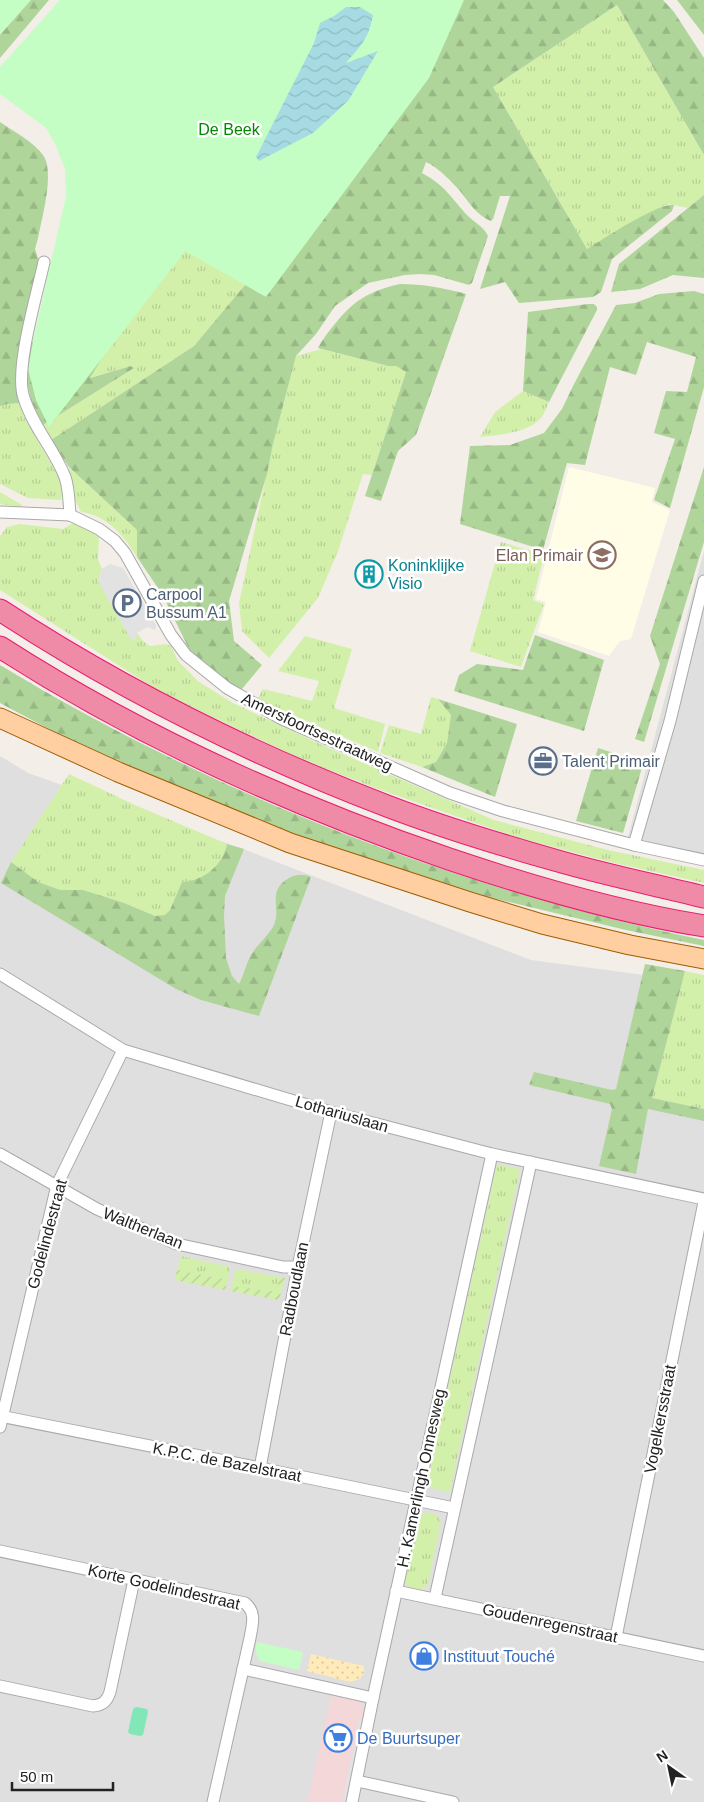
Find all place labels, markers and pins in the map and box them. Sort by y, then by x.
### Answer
school or university icon: Elan Primair [587,540,617,570]
place label: Elan Primair [496,547,584,564]
place label: Koninklijke Visio [388,557,465,592]
building icon: Koninklijke Visio [354,559,384,589]
place label: Carpool Bussum A1 [146,586,227,621]
parking icon: Carpool Bussum A1 [112,588,142,618]
office icon: Talent Primair [528,746,558,776]
place label: Talent Primair [562,753,660,770]
shop icon: Instituut Touché [409,1641,439,1671]
place label: Instituut Touché [443,1648,555,1665]
supermarket icon: De Buurtsuper [323,1723,353,1753]
place label: De Buurtsuper [357,1730,461,1747]

